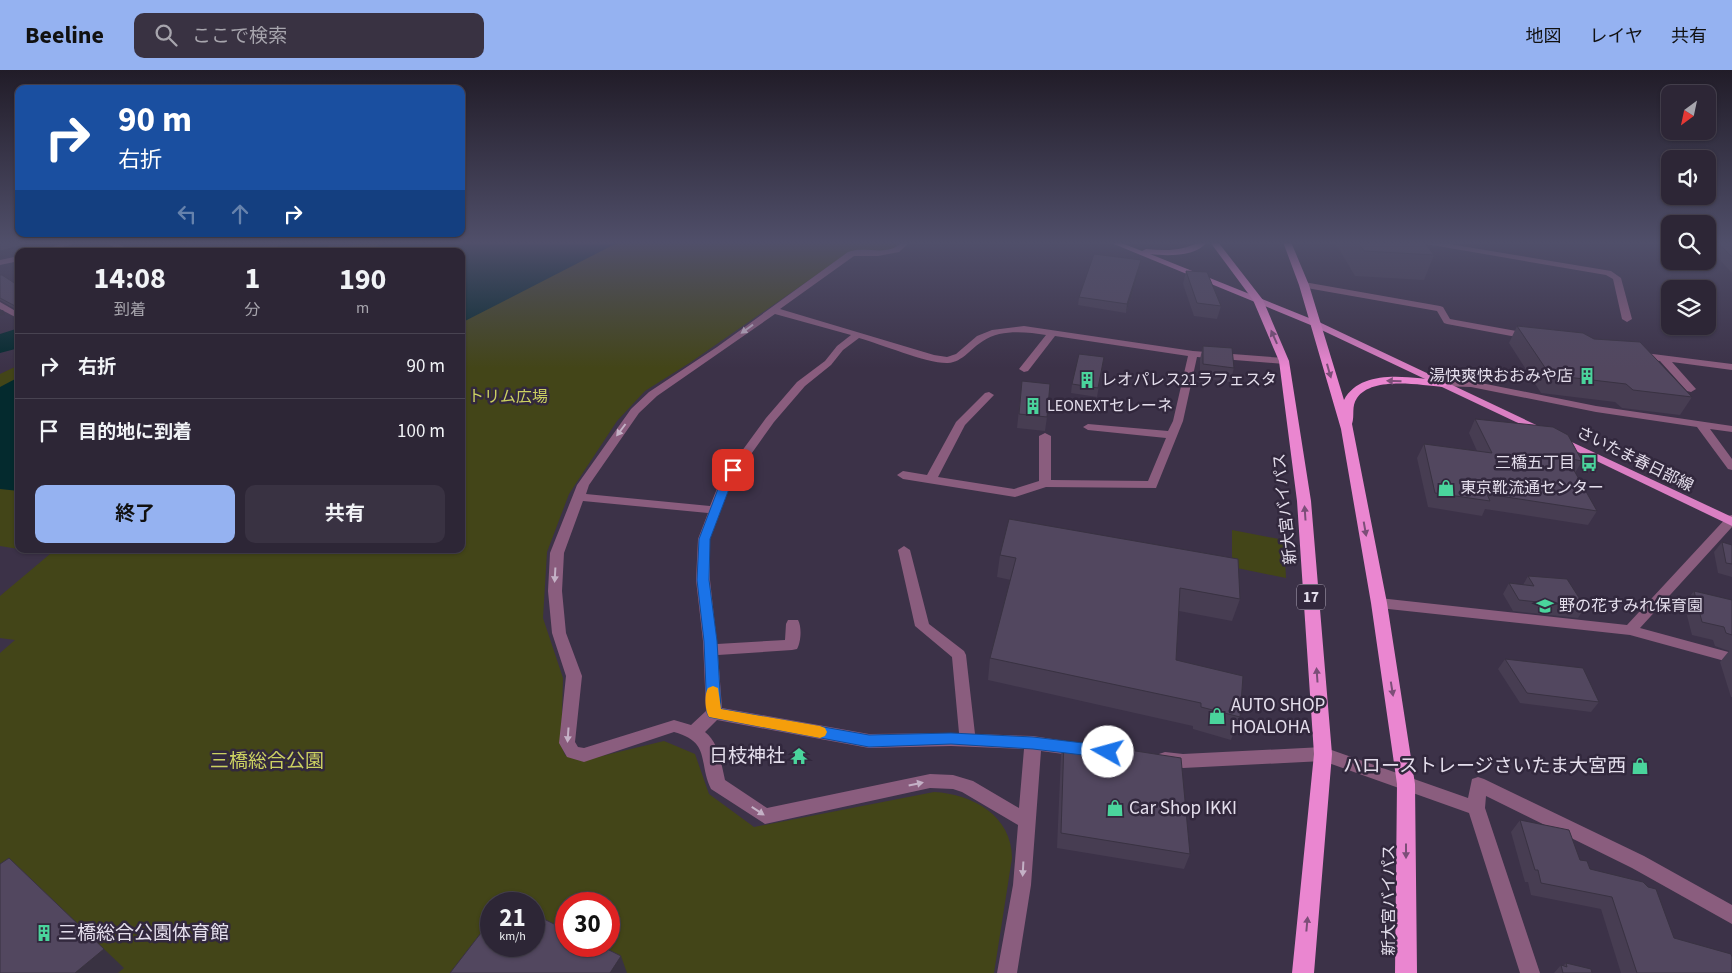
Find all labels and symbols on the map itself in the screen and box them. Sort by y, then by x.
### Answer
north arrow [1661,85,1716,140]
one-way arrow [740,324,754,334]
one-way arrow [1269,330,1277,344]
one-way arrow [1326,363,1334,378]
place label: 湯快爽快おおみや店 [1429,365,1573,387]
building icon: 湯快爽快おおみや店 [1577,366,1597,386]
place label: レオパレス21ラフェスタ [1101,369,1277,391]
building icon: レオパレス21ラフェスタ [1077,370,1097,390]
one-way arrow [1386,377,1402,385]
park label: トリム広場 [468,386,548,408]
place label: LEONEXTセレーネ [1047,395,1173,417]
building icon: LEONEXTセレーネ [1023,396,1043,416]
street label: さいたま春日部線 [1573,421,1697,497]
one-way arrow [616,423,626,437]
pin [712,449,754,491]
street label: 新大宮バイパス [1268,452,1302,566]
place label: 三橋五丁目 [1495,452,1575,474]
bus stop icon: 三橋五丁目 [1579,453,1599,473]
place label: 東京靴流通センター [1460,477,1604,499]
shop icon: 東京靴流通センター [1436,478,1456,498]
one-way arrow [1300,505,1308,521]
one-way arrow [1361,521,1369,537]
one-way arrow [551,568,559,584]
road number: 17 [1297,584,1325,610]
place label: 野の花すみれ保育園 [1559,595,1703,617]
school or university icon: 野の花すみれ保育園 [1535,596,1555,616]
one-way arrow [1312,667,1320,683]
one-way arrow [1388,682,1396,698]
place label: AUTO SHOP HOALOHA [1231,692,1325,741]
shop icon: AUTO SHOP HOALOHA [1207,706,1227,726]
position arrow [1081,725,1133,777]
one-way arrow [564,727,572,743]
place label: 日枝神社 [709,743,785,770]
temple icon: 日枝神社 [789,746,809,766]
park label: 三橋総合公園 [210,748,324,775]
place label: ハローストレージさいたま大宮西 [1343,753,1626,780]
shop icon: ハローストレージさいたま大宮西 [1630,756,1650,776]
one-way arrow [908,780,924,788]
place label: Car Shop IKKI [1129,795,1237,822]
shop icon: Car Shop IKKI [1105,798,1125,818]
one-way arrow [751,806,765,815]
one-way arrow [1402,843,1410,859]
street label: 新大宮バイパス [1378,844,1400,956]
one-way arrow [1018,862,1026,878]
speed limit sign: 30 [555,892,620,957]
one-way arrow [1303,916,1311,932]
place label: 三橋総合公園体育館 [58,920,229,947]
building icon: 三橋総合公園体育館 [34,923,54,943]

